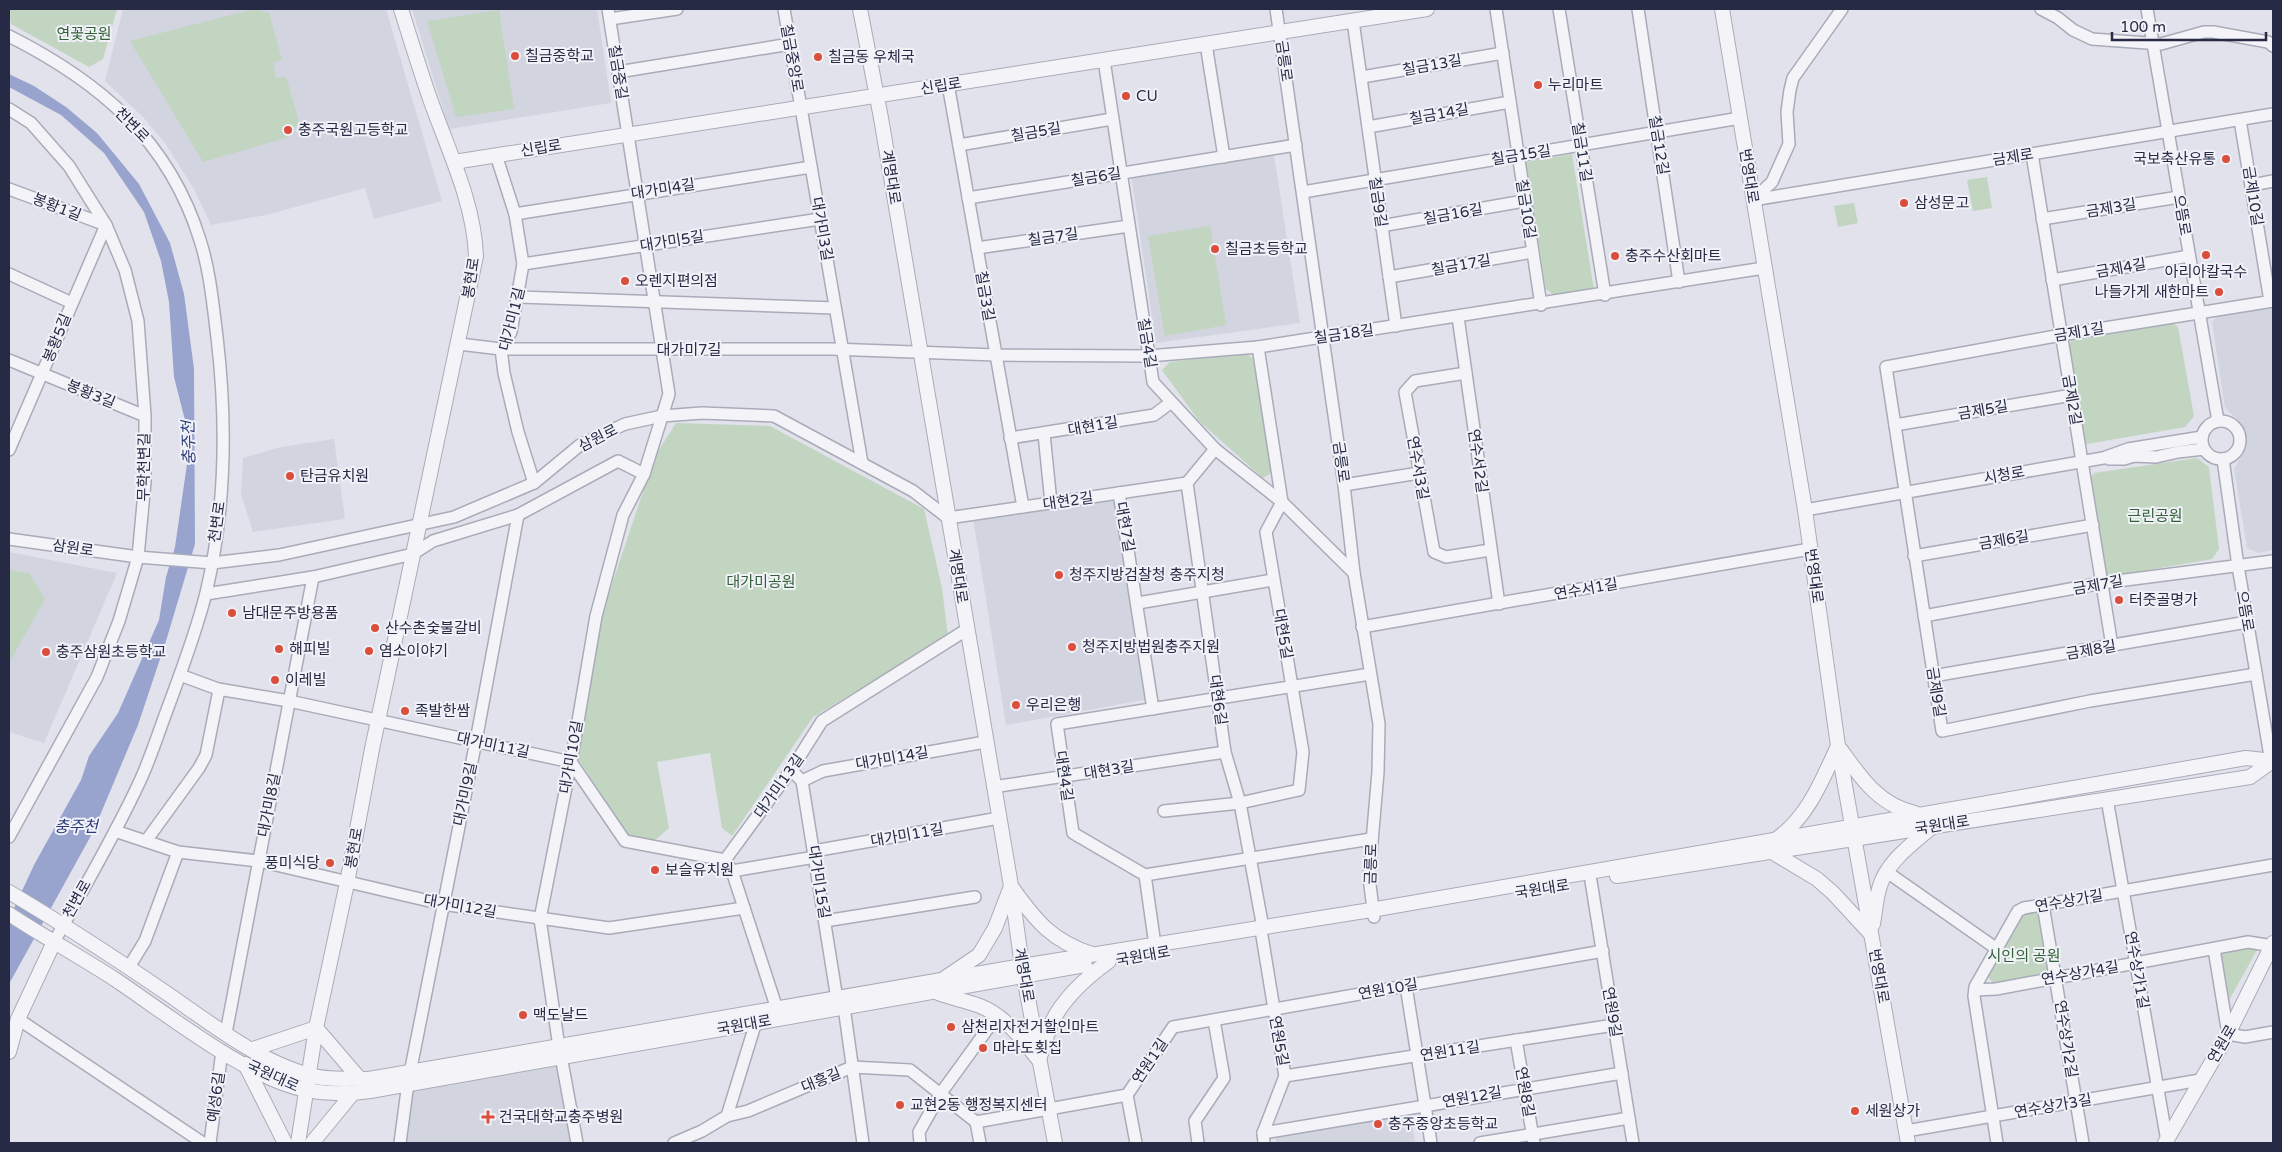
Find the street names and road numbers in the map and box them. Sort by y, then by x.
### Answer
street label: 칠금중앙로 [777,22,807,94]
street label: 금릉로 [1272,39,1296,83]
street label: 칠금중길 [605,43,631,101]
street label: 칠금13길 [1401,51,1463,79]
street label: 신립로 [919,74,963,98]
street label: 칠금14길 [1408,100,1470,128]
street label: 천변로 [111,104,153,146]
street label: 칠금12길 [1645,114,1673,176]
street label: 칠금5길 [1009,119,1063,145]
street label: 칠금11길 [1568,121,1596,183]
street label: 신립로 [519,136,563,160]
street label: 칠금15길 [1490,141,1552,169]
street label: 금제로 [1991,145,2035,169]
street label: 번영대로 [1736,147,1762,205]
street label: 계명대로 [878,148,904,206]
street label: 칠금6길 [1069,164,1123,190]
street label: 금제10길 [2239,165,2267,227]
street label: 대가미4길 [630,175,696,203]
street label: 칠금9길 [1366,176,1390,228]
street label: 칠금10길 [1512,178,1540,240]
street label: 봉황1길 [30,189,84,225]
street label: 으뜸로 [2170,193,2194,237]
street label: 금제3길 [2084,195,2138,221]
street label: 대가미3길 [808,196,836,262]
street label: 칠금16길 [1422,200,1484,228]
street label: 칠금7길 [1027,225,1079,249]
street label: 대가미5길 [639,227,705,255]
street label: 칠금17길 [1430,251,1492,279]
street label: 금제4길 [2094,255,2148,281]
street label: 봉현로 [459,256,483,300]
street label: 칠금3길 [972,269,998,323]
street label: 대가미1길 [495,285,529,353]
street label: 봉황5길 [39,311,75,365]
street label: 칠금4길 [1134,316,1160,370]
street label: 금제1길 [2052,319,2106,345]
street label: 칠금18길 [1313,321,1375,347]
street label: 대가미7길 [657,341,721,359]
street label: 금제2길 [2059,373,2085,427]
street label: 봉황3길 [64,376,118,412]
street label: 금제5길 [1956,397,2010,423]
street label: 대현1길 [1066,413,1120,439]
street label: 삼원로 [575,421,621,455]
street label: 연수서2길 [1465,428,1491,494]
street label: 무학천변길 [134,432,154,502]
street label: 연수서3길 [1404,435,1432,501]
street label: 금릉로 [1329,440,1353,484]
street label: 시청로 [1982,463,2026,487]
street label: 대현2길 [1042,489,1094,513]
street label: 천변로 [205,500,229,544]
street label: 대현7길 [1112,500,1138,554]
street label: 금제6길 [1977,527,2031,553]
street label: 삼원로 [51,536,95,560]
street label: 계명대로 [945,547,971,605]
street label: 번영대로 [1801,547,1827,605]
street label: 금제7길 [2071,572,2125,598]
street label: 연수서1길 [1553,575,1619,603]
street label: 으뜸로 [2233,589,2257,633]
street label: 대현5길 [1270,607,1296,661]
street label: 금제8길 [2064,637,2118,663]
street label: 금제9길 [1923,665,1949,719]
street label: 대현6길 [1206,674,1230,726]
street label: 대가미10길 [556,719,586,795]
street label: 대가미11길 [455,728,531,762]
street label: 대가미14길 [854,743,930,773]
street label: 대현4길 [1052,750,1076,802]
street label: 대가미13길 [750,751,808,821]
street label: 대현3길 [1082,757,1136,783]
street label: 대가미9길 [449,761,481,827]
street label: 대가미8길 [254,772,284,838]
street label: 국원대로 [1913,812,1971,838]
street label: 대가미11길 [869,820,945,850]
street label: 봉현로 [342,826,366,870]
street label: 금릉로 [1361,843,1381,885]
street label: 대가미15길 [804,844,834,920]
street label: 국원대로 [1513,876,1571,902]
street label: 천변로 [59,877,95,921]
street label: 연수상가길 [2033,886,2105,916]
street label: 대가미12길 [422,891,498,921]
street label: 연수상가1길 [2121,930,2153,1010]
street label: 국원대로 [1114,942,1172,970]
street label: 계명대로 [1010,946,1038,1004]
street label: 번영대로 [1865,947,1893,1005]
street label: 연수상가4길 [2040,957,2120,989]
street label: 연원10길 [1357,975,1419,1003]
street label: 연원9길 [1599,985,1625,1039]
street label: 연수상가2길 [2051,999,2081,1079]
street label: 국원대로 [715,1011,773,1039]
street label: 연원5길 [1266,1014,1292,1068]
street label: 연원로 [2204,1022,2240,1066]
street label: 연원1길 [1128,1035,1172,1087]
street label: 연원11길 [1419,1037,1481,1065]
street label: 국원대로 [244,1057,302,1095]
street label: 대흥길 [798,1064,844,1096]
street label: 연원8길 [1512,1065,1538,1119]
street label: 예성6길 [204,1071,228,1123]
street label: 연원12길 [1441,1083,1503,1111]
street label: 연수상가3길 [2013,1090,2093,1122]

